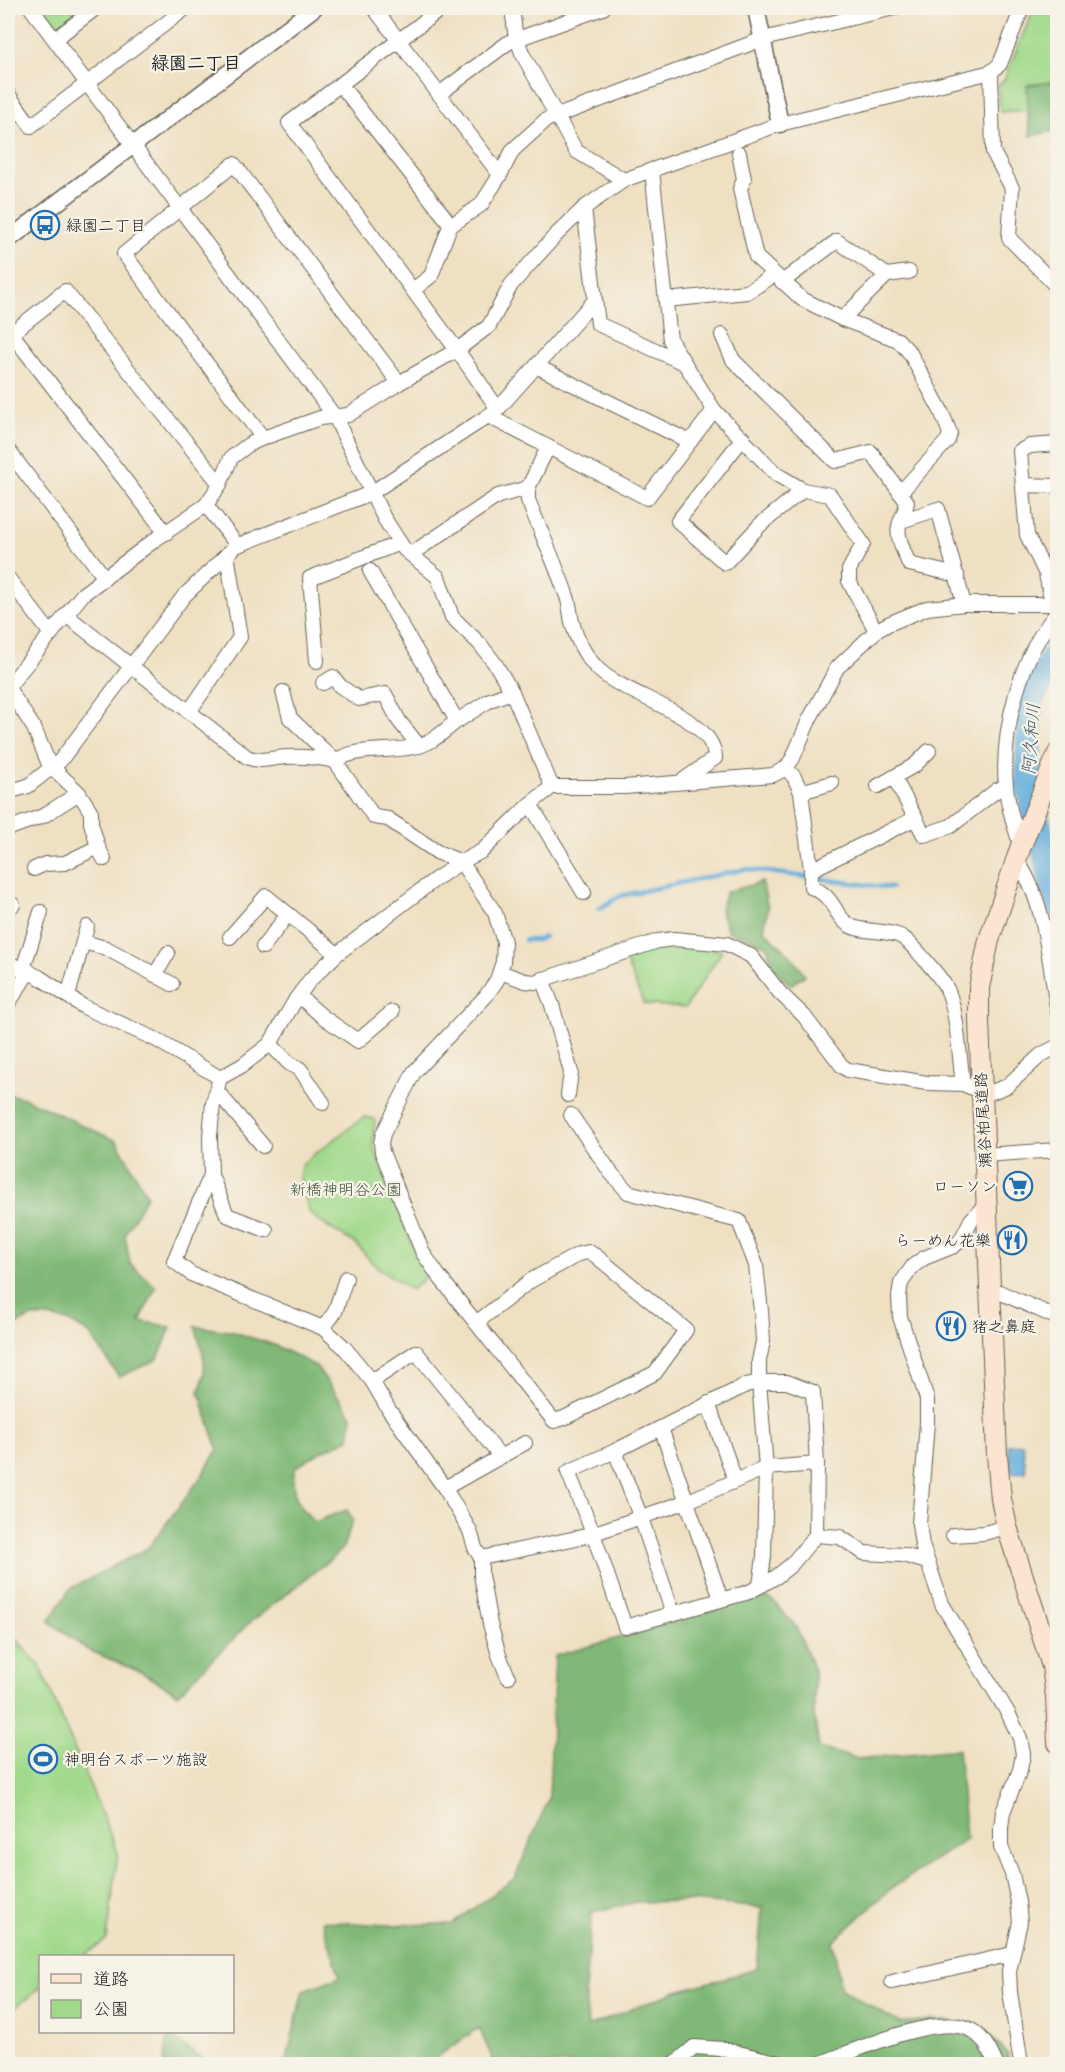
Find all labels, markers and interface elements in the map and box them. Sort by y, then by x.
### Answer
district label: 緑園二丁目 [151,51,241,75]
bus stop icon: 緑園二丁目 [29,209,61,241]
place label: 緑園二丁目 [66,215,146,236]
water label: 阿久和川 [1017,702,1045,776]
street label: 瀬谷柏尾道路 [970,1072,996,1168]
supermarket icon: ローソン [1002,1170,1034,1202]
place label: ローソン [933,1176,997,1197]
park label: 新橋神明谷公園 [290,1179,402,1200]
restaurant icon: らーめん花樂 [996,1224,1028,1256]
place label: らーめん花樂 [895,1230,991,1251]
restaurant icon: 猪之鼻庭 [935,1310,967,1342]
place label: 猪之鼻庭 [972,1316,1036,1337]
sports icon: 神明台スポーツ施設 [27,1743,59,1775]
place label: 神明台スポーツ施設 [64,1749,208,1770]
legend [39,1955,234,2033]
text: 道路 [93,1967,129,1991]
text: 公園 [93,1997,129,2021]

